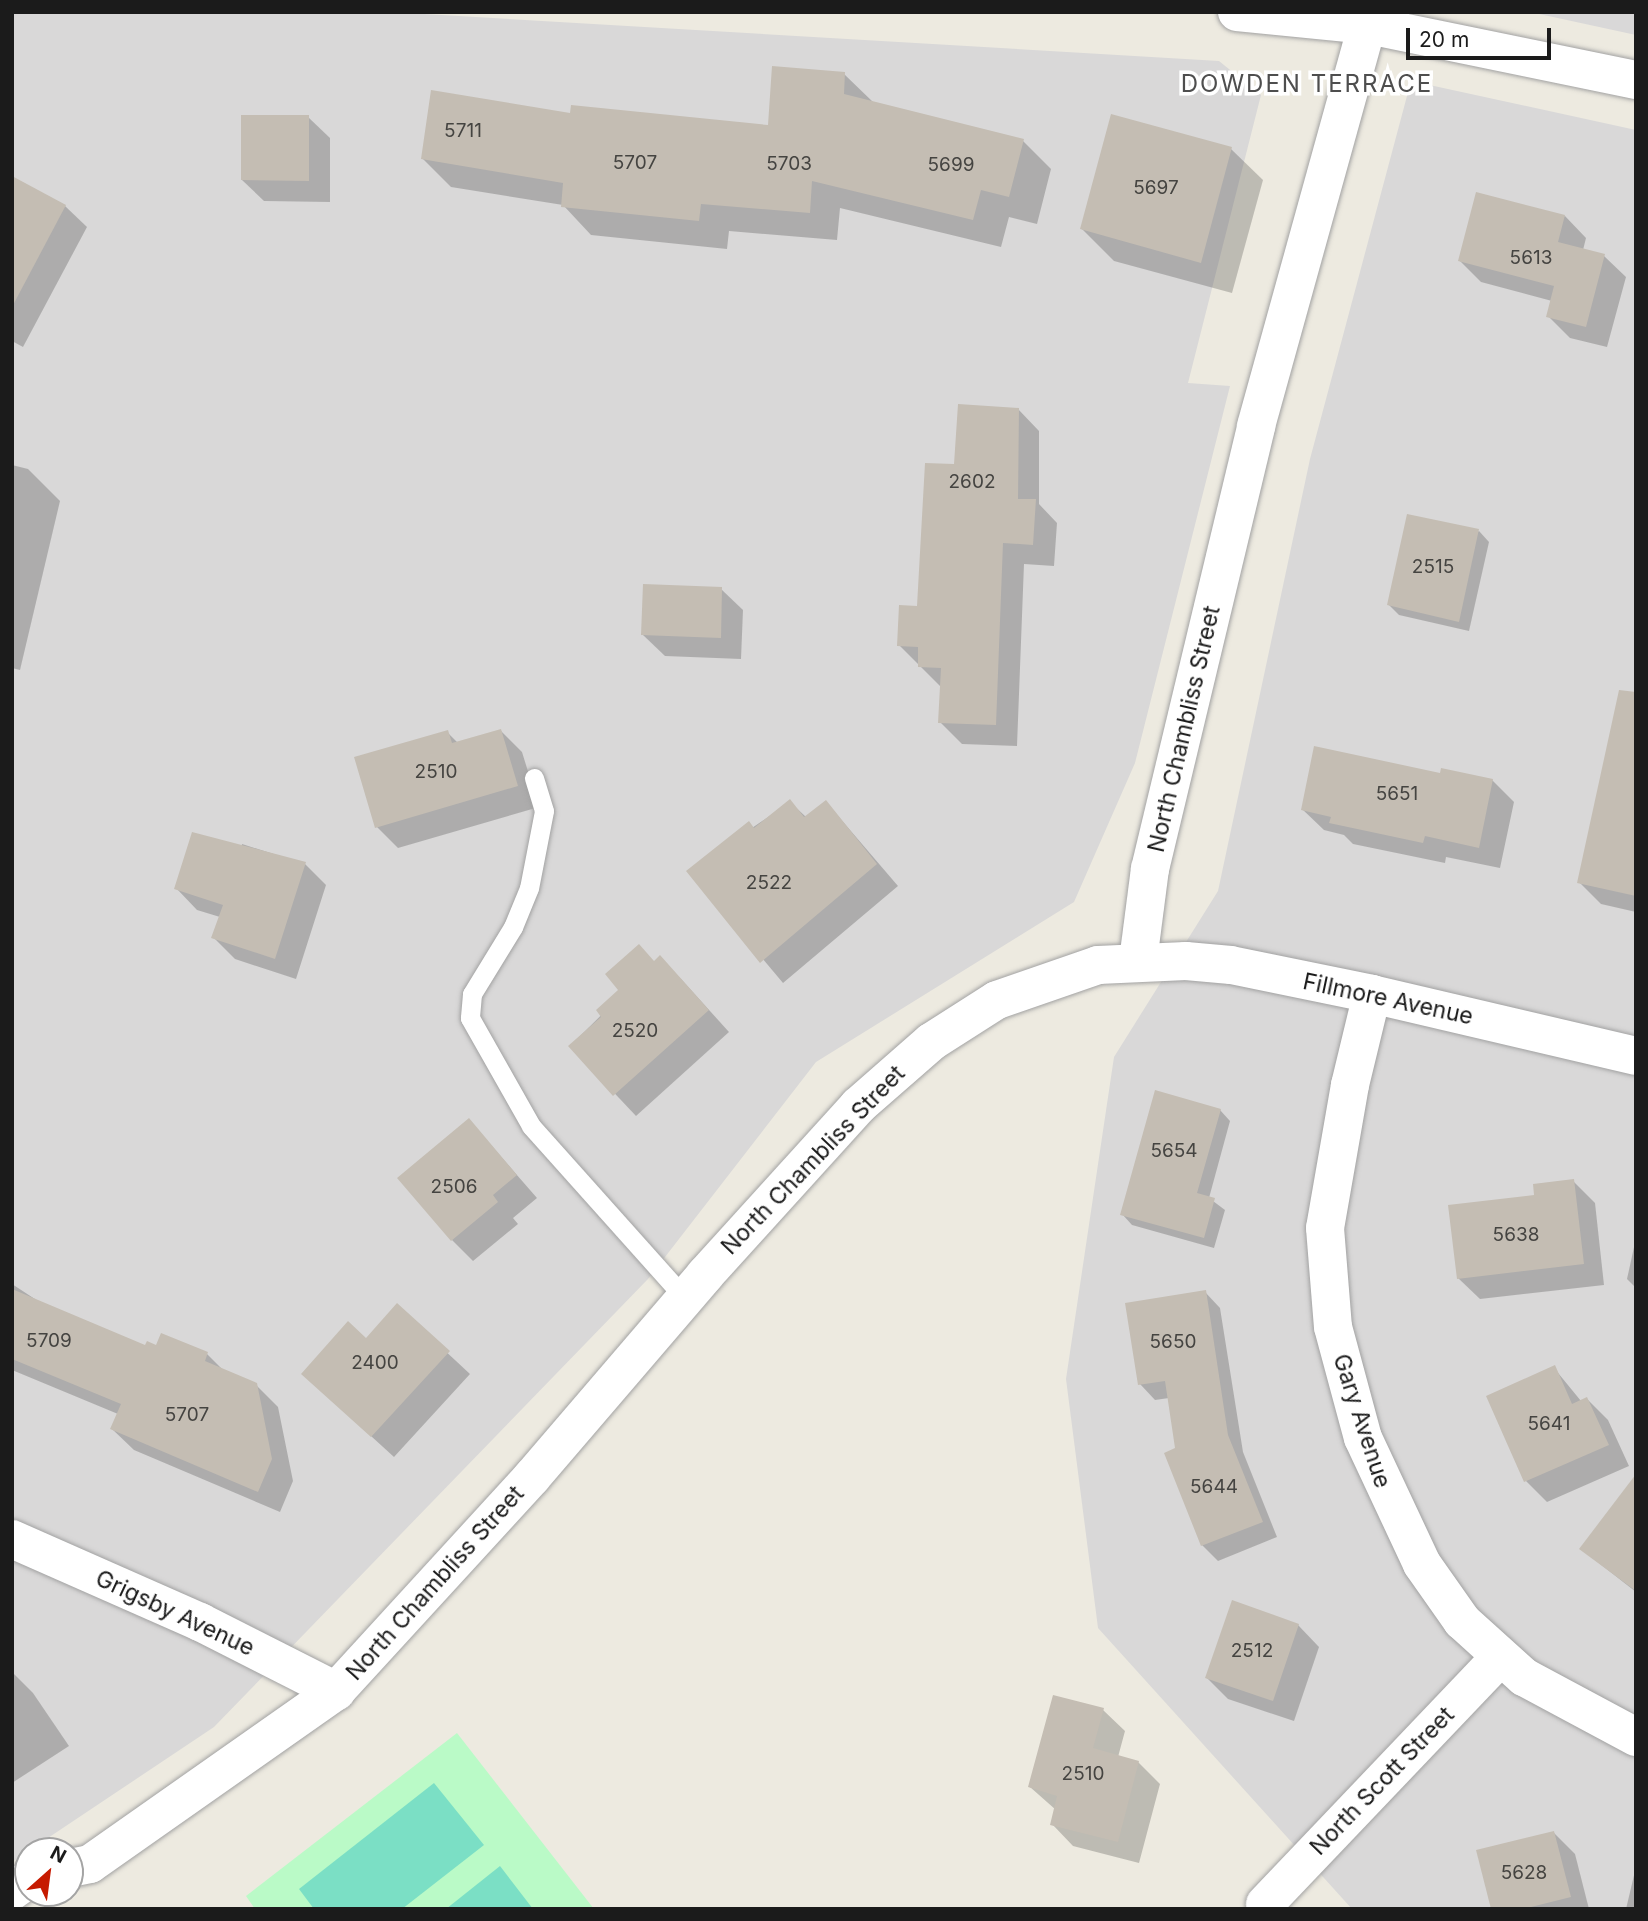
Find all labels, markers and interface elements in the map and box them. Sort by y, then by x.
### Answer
scale bar [1410,14,1555,58]
text: 20 m [1419,27,1469,52]
district label: DOWDEN TERRACE [1183,70,1431,98]
house number: 5711 [444,120,482,142]
house number: 5707 [613,152,657,174]
house number: 5703 [766,153,812,175]
house number: 5699 [928,154,974,176]
house number: 5697 [1133,177,1179,199]
house number: 5613 [1510,247,1552,269]
house number: 2602 [949,471,995,493]
house number: 2515 [1412,556,1454,578]
street label: North Chambliss Street [1142,603,1226,855]
house number: 2510 [415,761,457,783]
house number: 5651 [1376,783,1418,805]
house number: 2522 [746,872,792,894]
street label: Fillmore Avenue [1300,967,1476,1031]
house number: 2520 [612,1020,658,1042]
street label: North Chambliss Street [716,1060,910,1260]
house number: 5654 [1150,1140,1198,1162]
house number: 2506 [431,1176,477,1198]
house number: 5638 [1493,1224,1539,1246]
house number: 5709 [26,1330,72,1352]
house number: 5650 [1150,1331,1196,1353]
street label: Gary Avenue [1327,1351,1397,1491]
house number: 2400 [351,1352,399,1374]
house number: 5707 [165,1404,209,1426]
house number: 5641 [1528,1413,1570,1435]
house number: 5644 [1190,1476,1238,1498]
street label: North Chambliss Street [340,1480,530,1686]
street label: Grigsby Avenue [91,1564,259,1662]
house number: 2512 [1231,1640,1273,1662]
street label: North Scott Street [1304,1701,1460,1861]
house number: 2510 [1062,1763,1104,1785]
north arrow [14,1837,84,1907]
text: N [46,1841,70,1868]
house number: 5628 [1501,1862,1547,1884]

